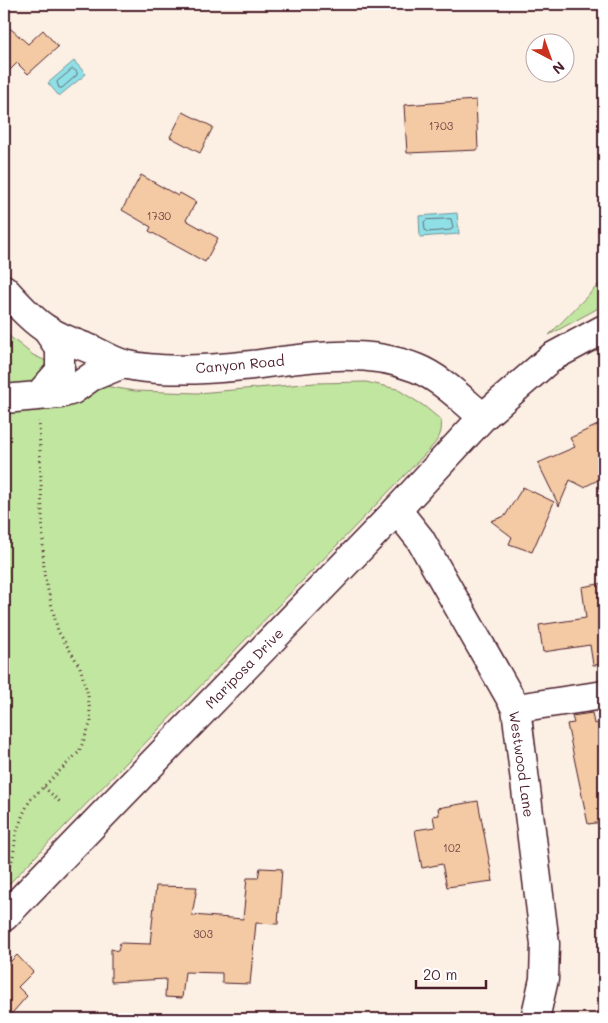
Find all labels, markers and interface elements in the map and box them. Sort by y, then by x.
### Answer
north arrow [526,32,576,82]
text: N [549,58,569,79]
house number: 1703 [429,118,454,133]
house number: 1730 [147,208,171,223]
street label: Canyon Road [195,351,285,377]
street label: Mariposa Drive [201,624,287,712]
street label: Westwood Lane [505,710,539,818]
house number: 102 [443,840,461,855]
house number: 303 [193,926,213,941]
scale bar [416,958,486,990]
text: 20 m [423,964,457,984]

